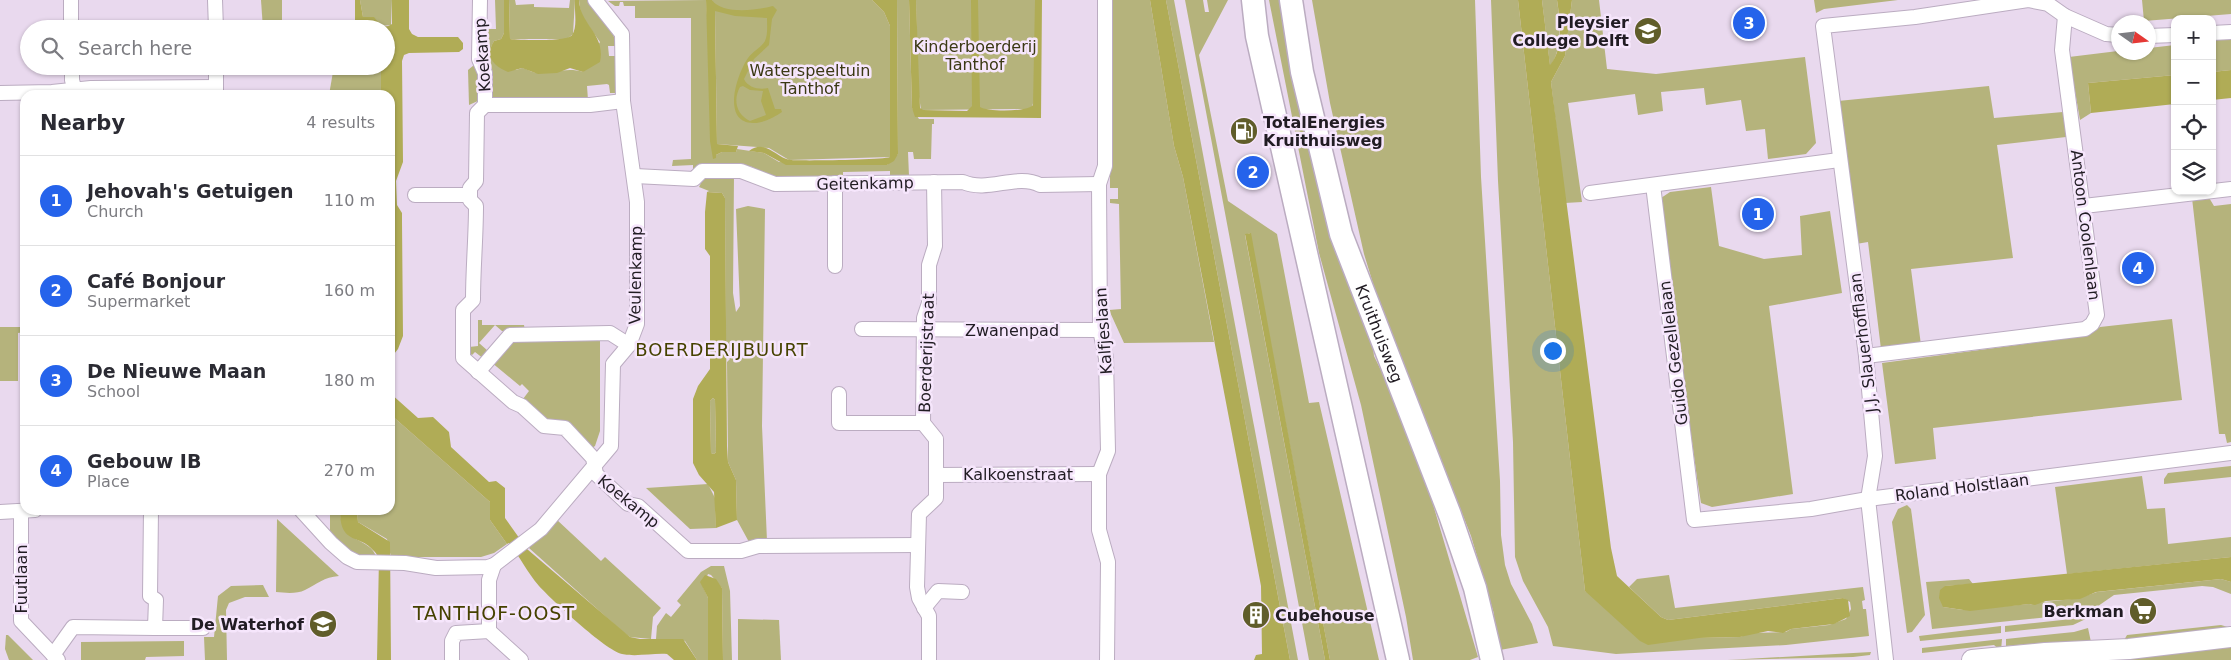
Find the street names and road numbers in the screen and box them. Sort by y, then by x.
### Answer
street label: Koekamp [470,17,495,92]
street label: Antoon Coolenlaan [2067,149,2104,301]
street label: Geitenkamp [816,173,914,194]
street label: Veulenkamp [625,226,646,324]
street label: J.J. Slauerhofflaan [1846,272,1882,415]
street label: Guido Gezellelaan [1655,280,1692,426]
street label: Kruithuisweg [1351,282,1407,385]
street label: Kalfjeslaan [1091,287,1116,375]
street label: Boerderijstraat [915,293,938,413]
street label: Zwanenpad [965,321,1059,340]
street label: Kalkoenstraat [963,465,1073,484]
street label: Roland Holstlaan [1894,470,2030,505]
street label: Koekamp [594,471,663,532]
street label: Fuutlaan [12,544,31,614]

